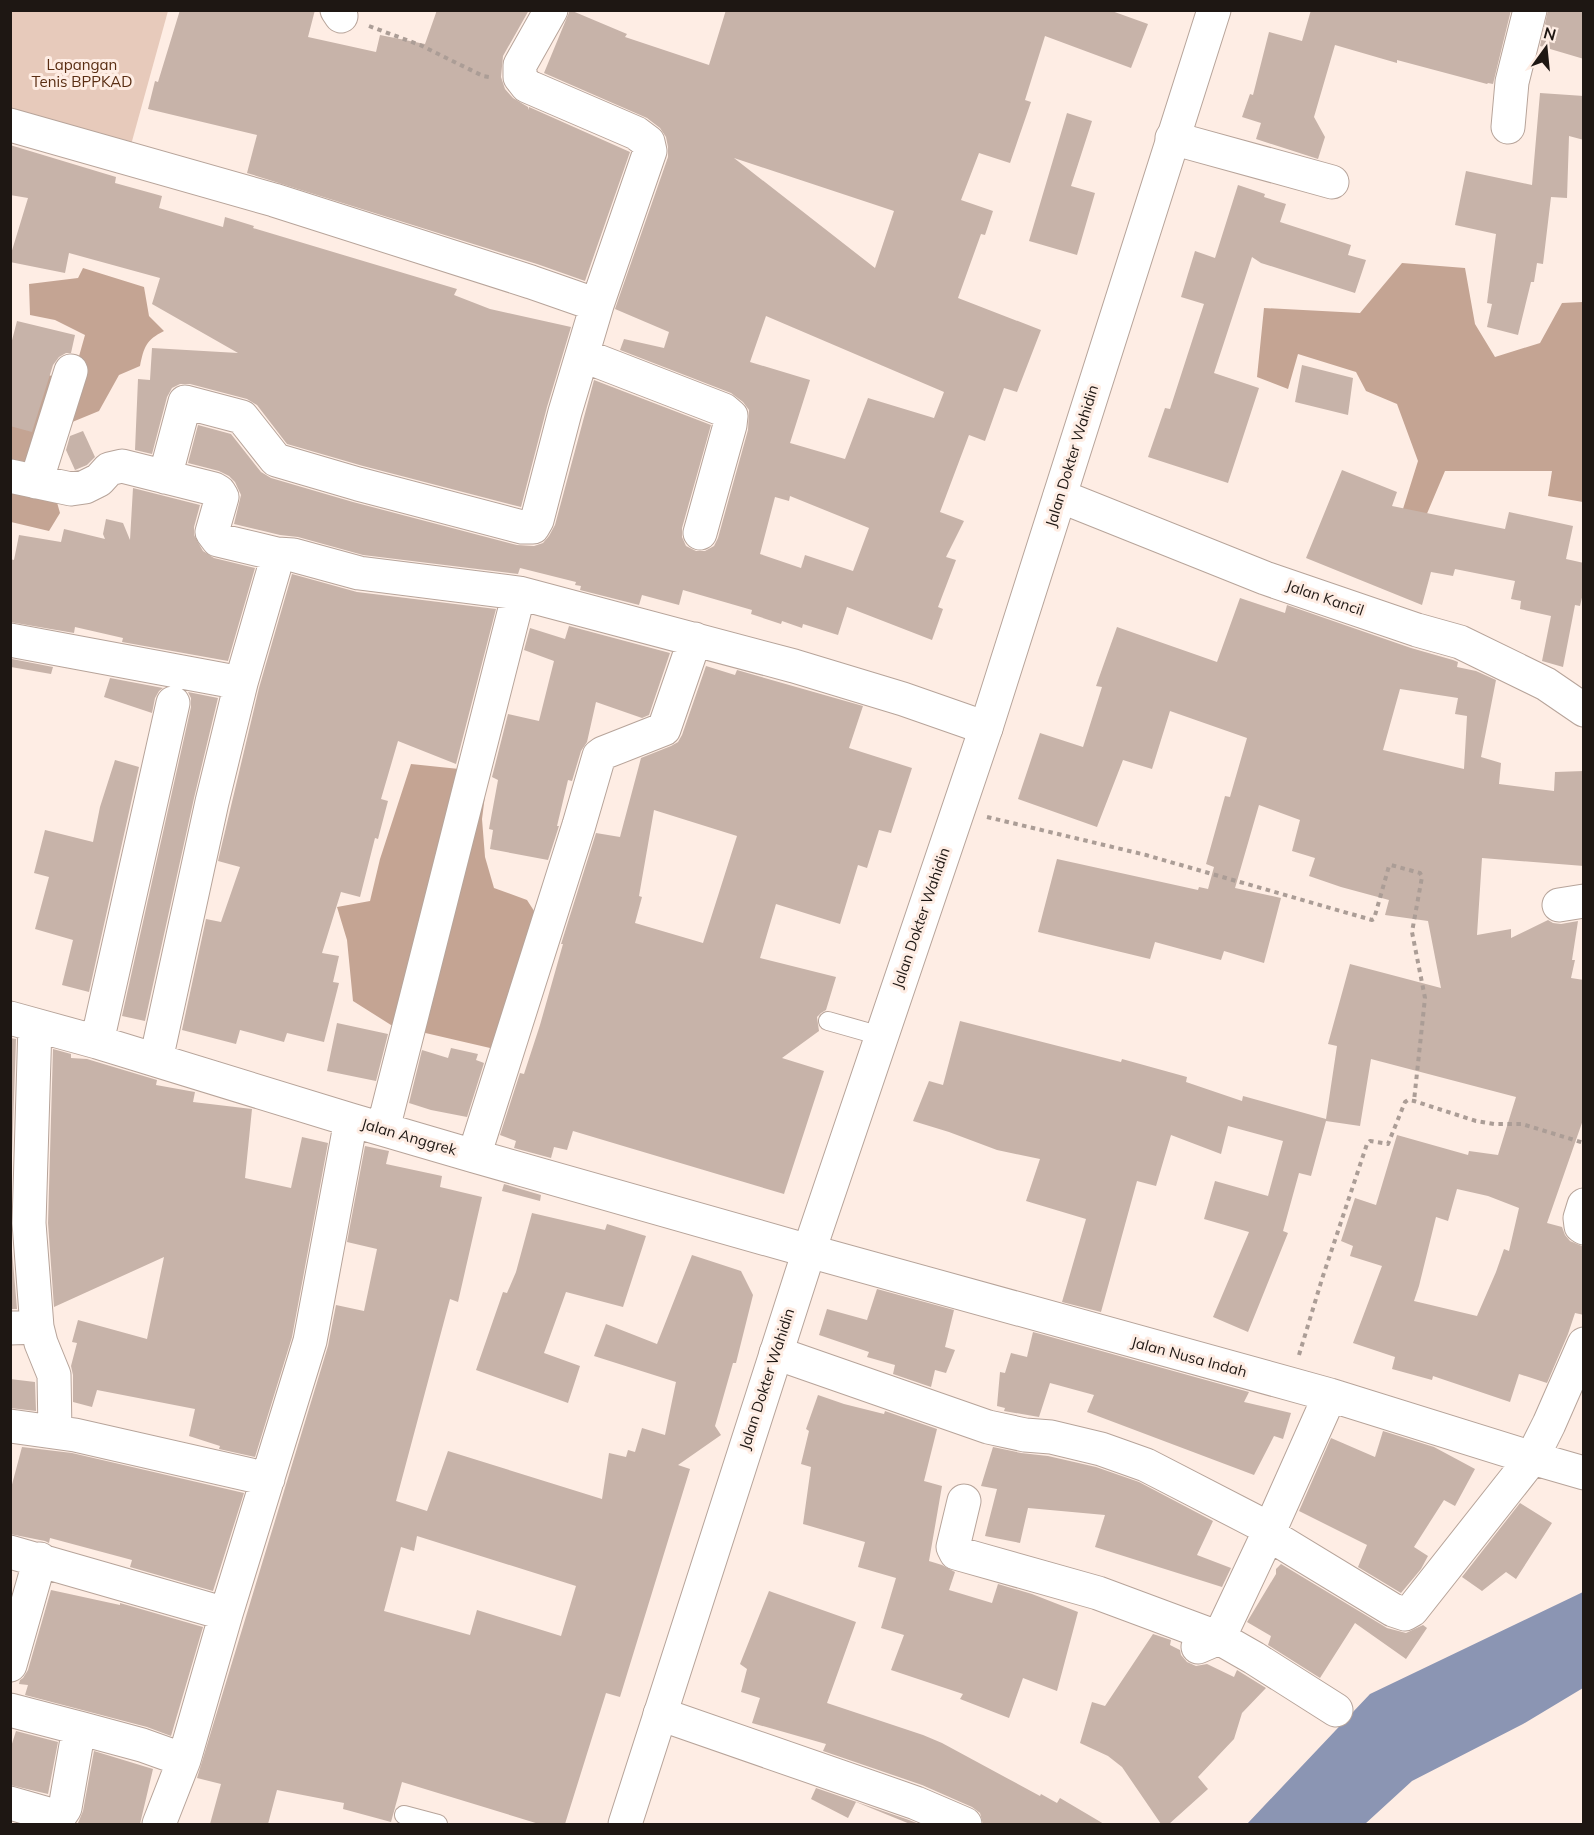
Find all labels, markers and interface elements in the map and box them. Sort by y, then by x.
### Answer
north arrow [1516,18,1576,78]
text: N [1541,22,1558,45]
park label: Lapangan Tenis BPPKAD [32,55,132,91]
street label: Jalan Dokter Wahidin [1041,382,1102,529]
street label: Jalan Kancil [1284,575,1367,620]
street label: Jalan Dokter Wahidin [887,845,954,991]
street label: Jalan Anggrek [359,1114,459,1159]
street label: Jalan Dokter Wahidin [735,1306,798,1452]
street label: Jalan Nusa Indah [1129,1332,1249,1381]

